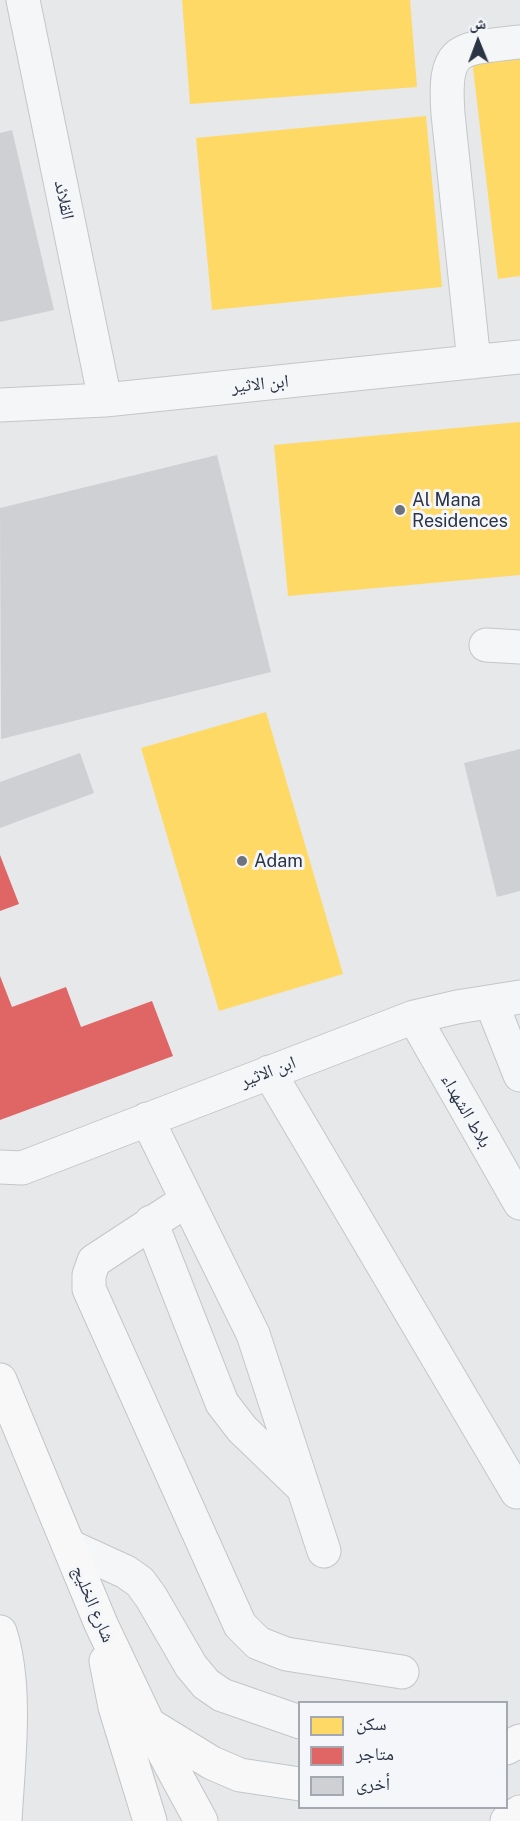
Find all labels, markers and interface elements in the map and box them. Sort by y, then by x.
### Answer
north arrow [448,12,508,72]
text: ش [469,14,486,33]
street label: القلائد [49,178,79,222]
street label: ابن الاثير [230,370,290,398]
place label: Al Mana Residences [412,489,508,532]
marker: Al Mana Residences [393,503,407,517]
place label: Adam [254,850,303,872]
marker: Adam [235,854,249,868]
street label: ابن الاثير [237,1052,299,1092]
street label: بلاط الشهداء [436,1070,496,1152]
street label: شارع الخليج [67,1562,119,1646]
legend [298,1701,508,1809]
text: سكن [356,1713,387,1734]
text: متاجر [356,1743,394,1764]
text: أخرى [356,1773,390,1794]

